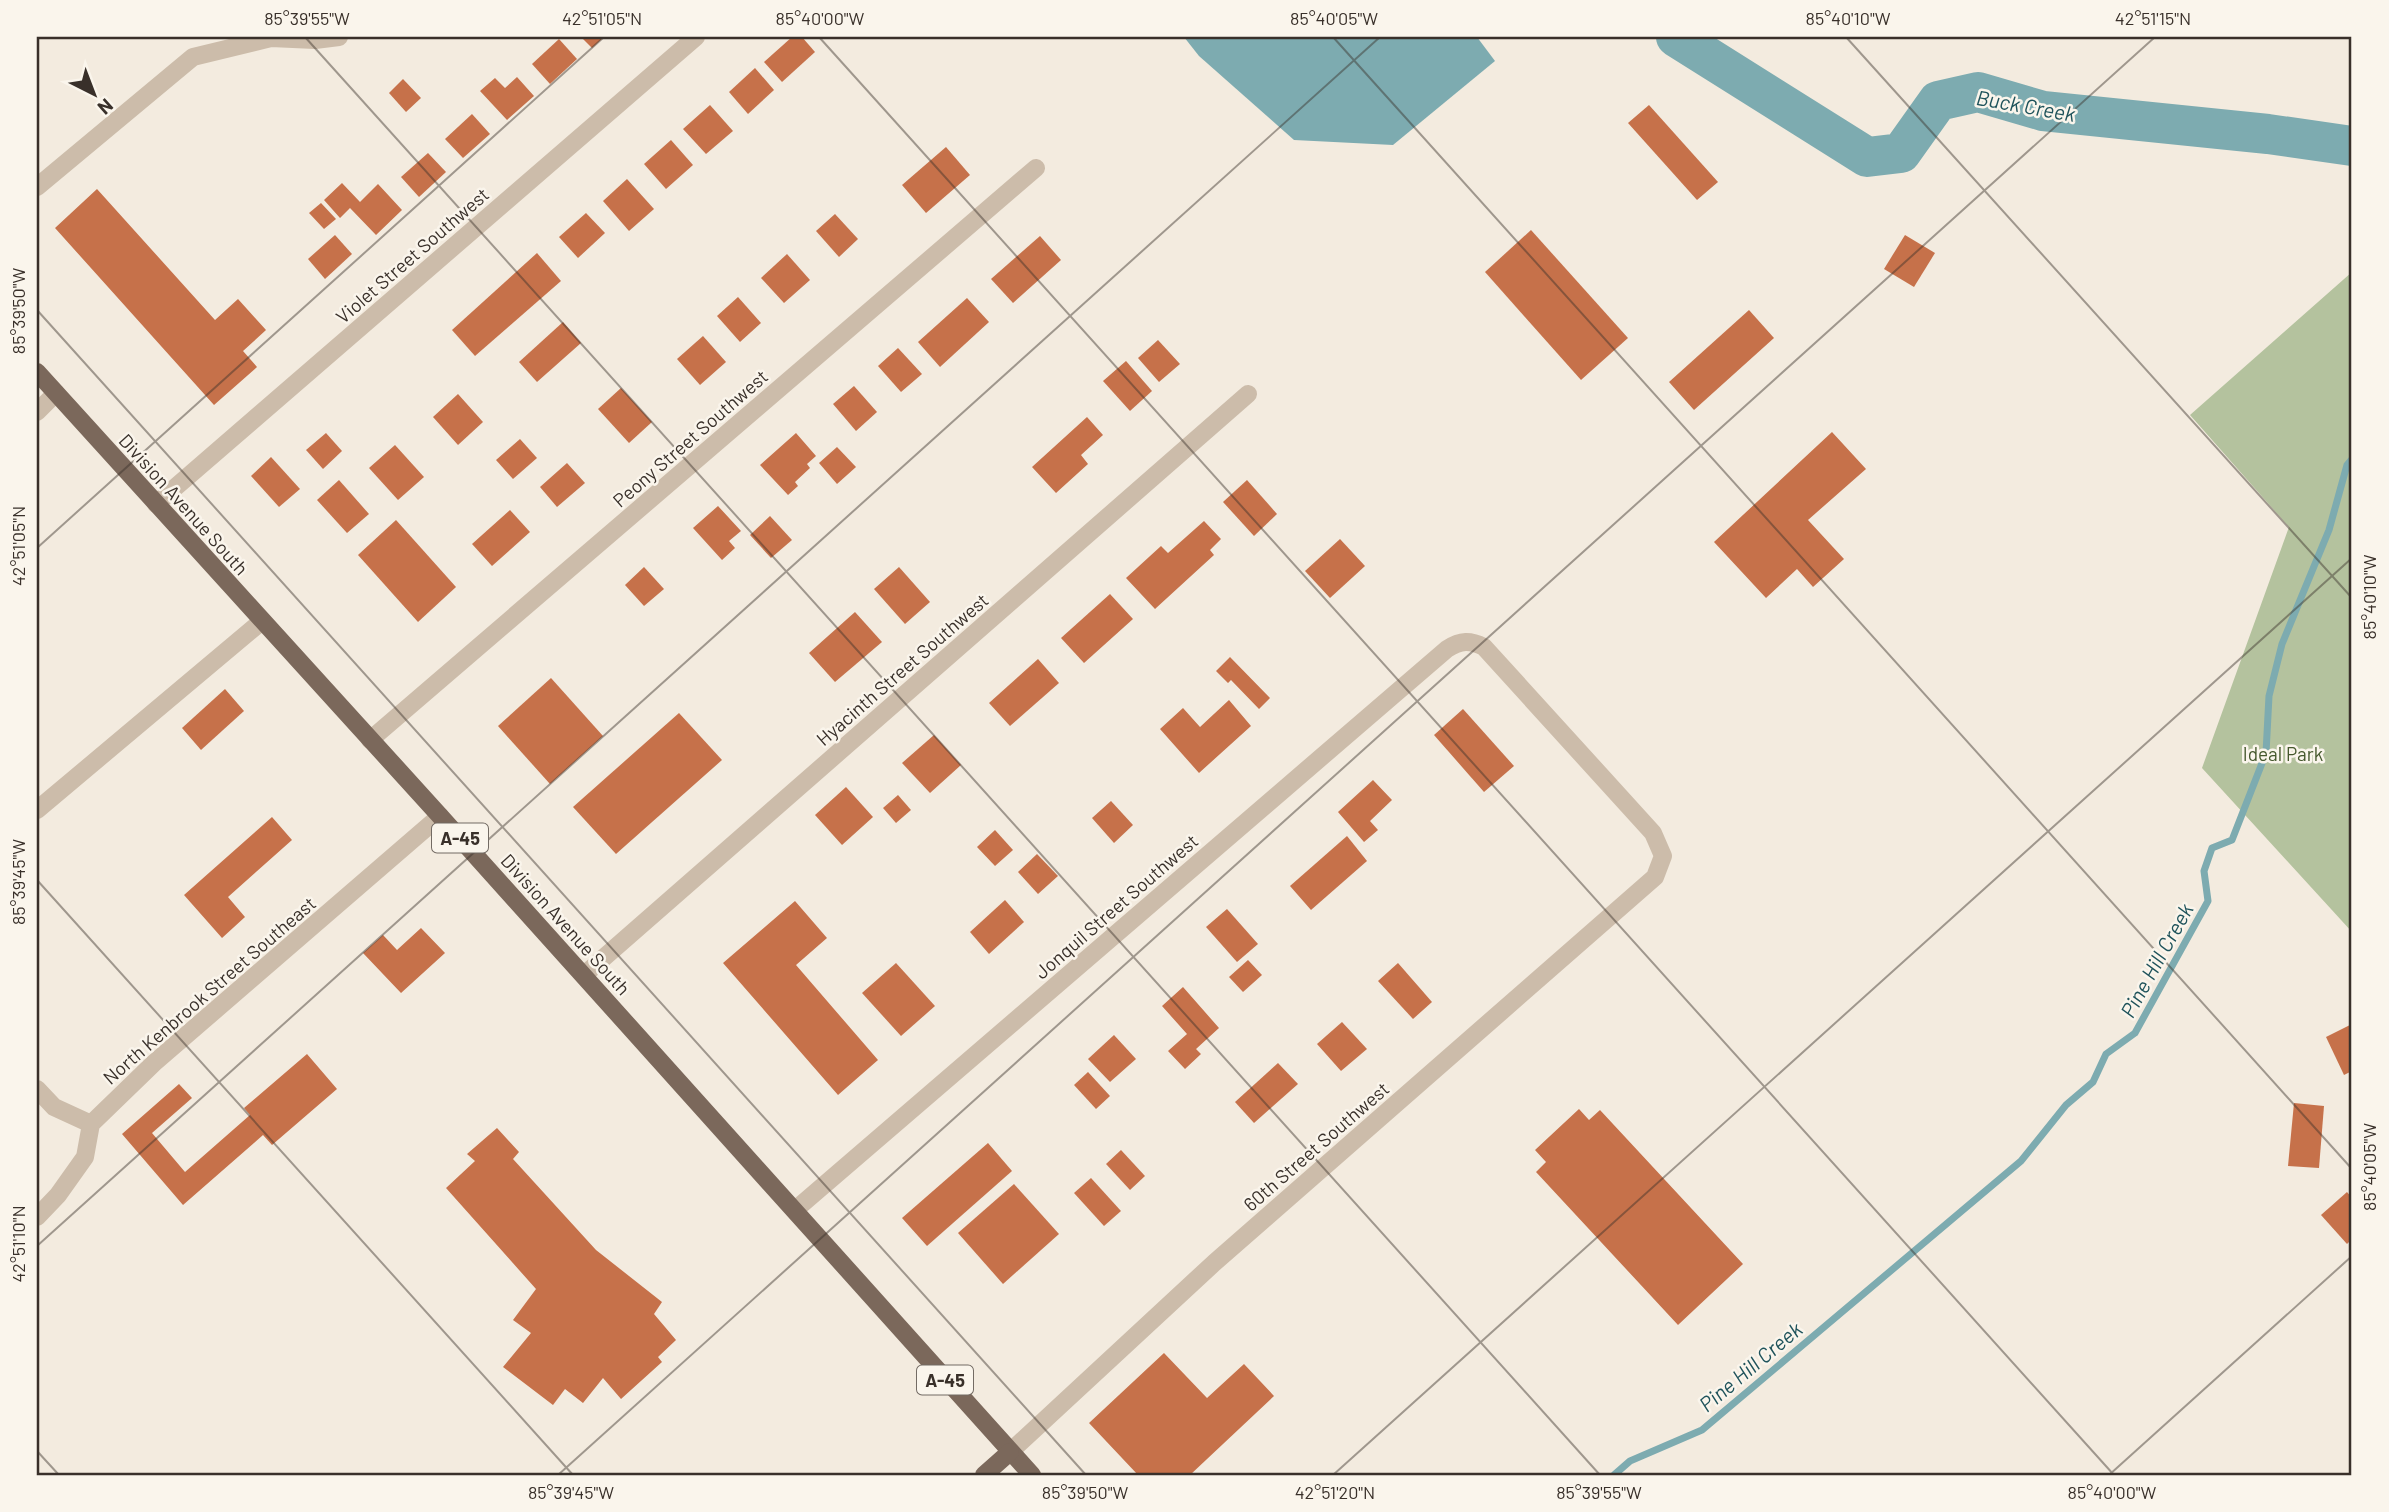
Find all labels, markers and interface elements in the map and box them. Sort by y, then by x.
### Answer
text: 85°39'55"W [264,7,350,29]
text: 42°51'05"N [562,7,642,29]
text: 85°40'00"W [776,7,865,29]
text: 85°40'05"W [1290,7,1378,29]
text: 85°40'10"W [1806,7,1891,29]
text: 42°51'15"N [2115,7,2191,29]
north arrow [60,60,130,130]
water label: Buck Creek [1975,84,2078,126]
text: N [93,94,118,120]
street label: Violet Street Southwest [331,182,493,328]
text: 85°39'50"W [7,268,29,354]
street label: Peony Street Southwest [608,364,772,512]
street label: Division Avenue South [115,429,253,579]
text: 42°51'05"N [7,506,29,586]
text: 85°40'10"W [2358,554,2380,639]
street label: Hyacinth Street Southwest [811,588,993,750]
park label: Ideal Park [2243,742,2323,765]
road number: A-45 [432,824,488,852]
street label: Jonquil Street Southwest [1030,829,1202,983]
text: 85°39'45"W [7,839,29,925]
street label: Division Avenue South [497,849,635,999]
street label: North Kenbrook Street Southeast [98,891,320,1089]
water label: Pine Hill Creek [2114,898,2198,1021]
street label: 60th Street Southwest [1239,1077,1393,1215]
text: 85°40'05"W [2358,1123,2380,1211]
text: 42°51'10"N [7,1205,29,1283]
water label: Pine Hill Creek [1693,1315,1807,1416]
road number: A-45 [917,1366,973,1394]
text: 85°39'45"W [528,1481,614,1503]
text: 85°39'50"W [1042,1481,1128,1503]
text: 42°51'20"N [1295,1481,1375,1503]
text: 85°39'55"W [1556,1481,1642,1503]
text: 85°40'00"W [2068,1481,2157,1503]

